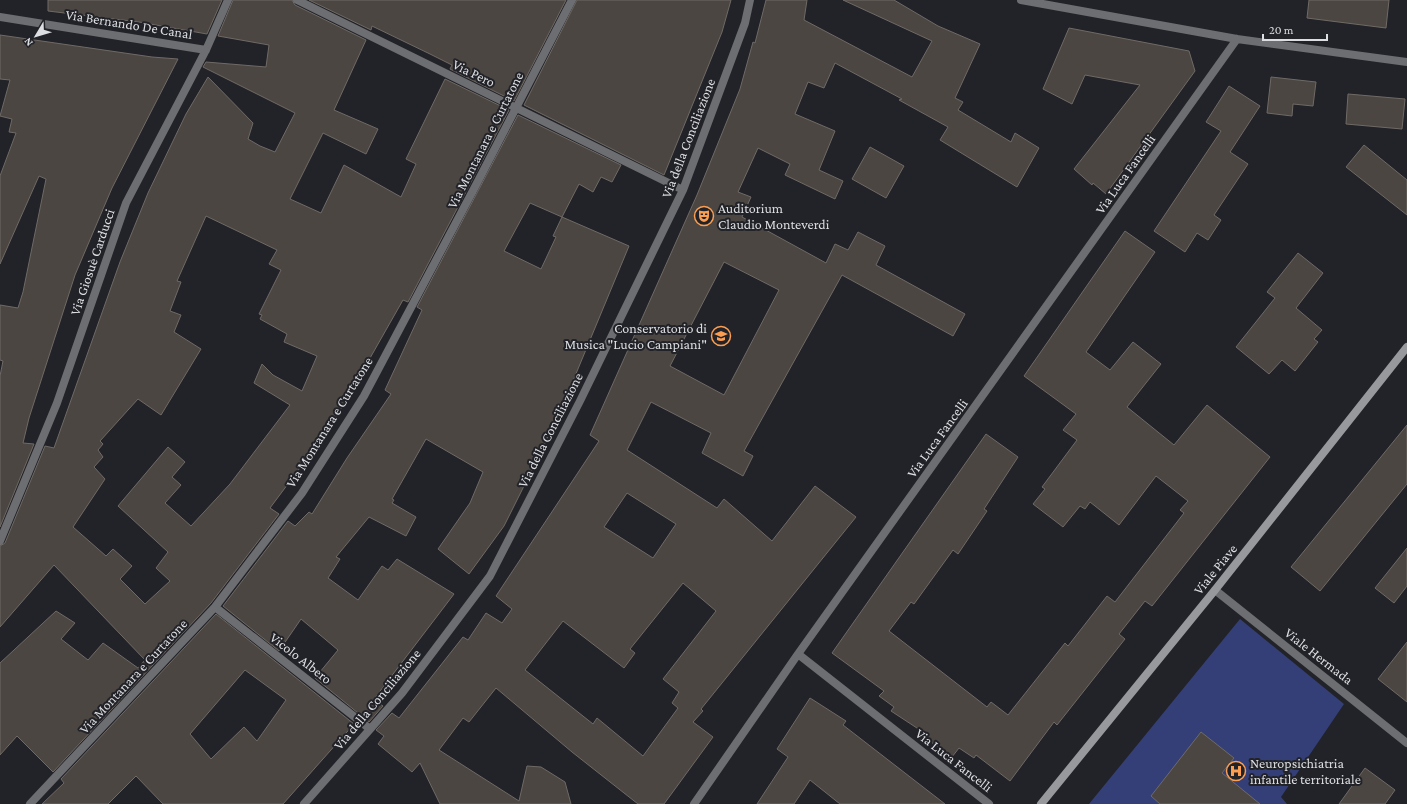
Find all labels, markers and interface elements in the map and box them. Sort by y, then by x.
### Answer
street label: Via Bernando De Canal [64,6,194,42]
north arrow [16,16,56,56]
scale bar [1263,16,1327,42]
text: 20 m [1269,23,1294,37]
text: N [21,35,35,49]
street label: Via Pero [450,56,498,90]
street label: Via Montanara e Curtatone [444,69,526,211]
street label: Via della Conciliazione [658,76,718,200]
street label: Via Luca Fancelli [1092,131,1158,217]
place label: Auditorium Claudio Monteverdi [718,200,830,232]
theatre icon: Auditorium Claudio Monteverdi [693,205,715,227]
street label: Via Giosuè Carducci [66,207,118,317]
place label: Conservatorio di Musica "Lucio Campiani" [564,320,707,352]
school or university icon: Conservatorio di Musica "Lucio Campiani" [710,325,732,347]
street label: Via Montanara e Curtatone [282,354,376,490]
street label: Via della Conciliazione [514,370,586,490]
street label: Via Luca Fancelli [903,395,971,480]
street label: Viale Piave [1190,541,1240,597]
street label: Via Montanara e Curtatone [76,615,190,737]
street label: Viale Hermada [1282,624,1357,688]
street label: Vicolo Albero [267,629,335,687]
street label: Via della Conciliazione [330,645,424,753]
street label: Via Luca Fancelli [912,725,996,795]
place label: Neuropsichiatria infantile territoriale [1250,755,1361,787]
hospital icon: Neuropsichiatria infantile territoriale [1225,760,1247,782]

